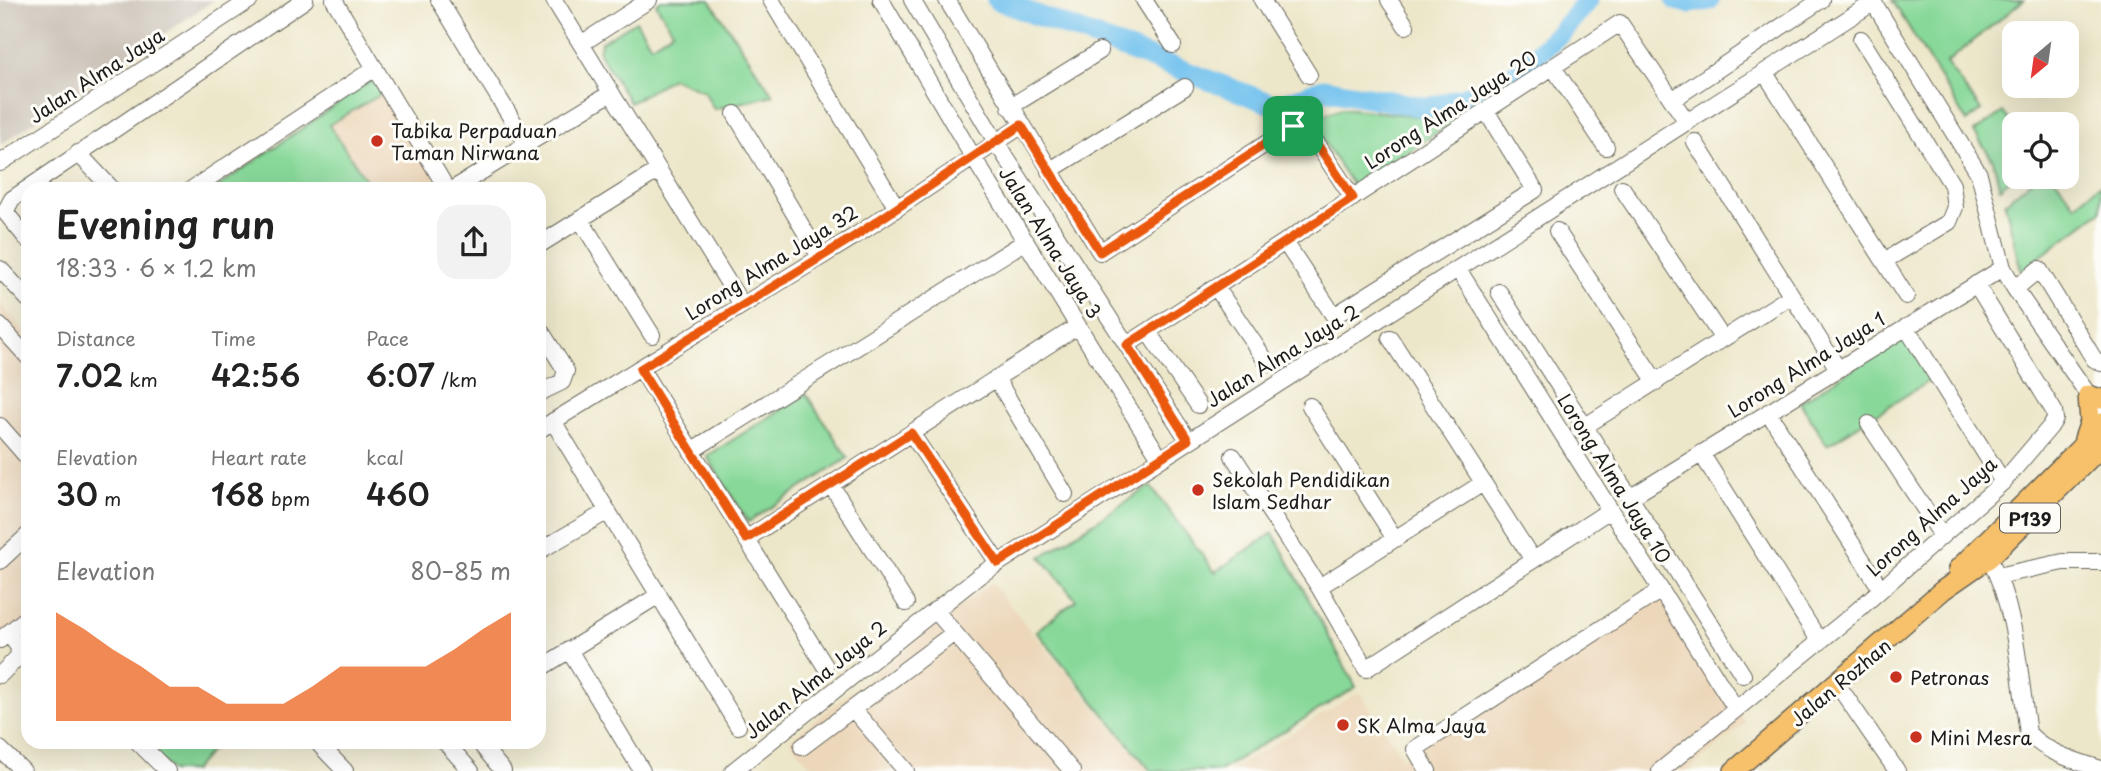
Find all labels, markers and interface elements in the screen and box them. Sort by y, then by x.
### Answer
street label: Jalan Alma Jaya [23,21,169,129]
north arrow [2002,21,2079,98]
map controls [2002,21,2079,189]
street label: Lorong Alma Jaya 20 [1358,43,1542,175]
pin [1263,96,1323,156]
icon: arrive [1274,107,1312,145]
button: locate [2002,112,2079,189]
place label: Tabika Perpaduan Taman Nirwana [391,116,557,166]
marker: Tabika Perpaduan Taman Nirwana [369,133,385,149]
street label: Jalan Alma Jaya 3 [993,161,1109,323]
text: Evening run [56,195,275,252]
street label: Lorong Alma Jaya 32 [679,198,863,326]
button: share [437,205,511,279]
text: 18:33 · 6 × 1.2 km [56,250,257,285]
street label: Jalan Alma Jaya 2 [1200,297,1364,413]
street label: Lorong Alma Jaya 1 [1722,304,1890,424]
text: Distance [56,324,136,352]
text: Time [211,324,256,352]
text: Pace [366,324,409,352]
text: 7.02 [56,352,123,397]
text: 42:56 [211,352,300,397]
text: 6:07 [366,352,435,397]
text: km [123,365,158,393]
text: /km [435,365,477,393]
street label: Lorong Alma Jaya 10 [1551,388,1679,568]
text: Elevation [56,443,138,471]
text: Heart rate [211,443,307,471]
text: kcal [366,443,404,471]
street label: Lorong Alma Jaya [1860,450,2002,582]
place label: Sekolah Pendidikan Islam Sedhar [1212,465,1390,515]
text: 30 [56,471,98,516]
text: 168 [211,471,265,516]
text: 460 [366,471,430,516]
marker: Sekolah Pendidikan Islam Sedhar [1190,482,1206,498]
text: m [98,484,121,512]
text: bpm [265,484,310,512]
road number: P139 [2000,504,2060,532]
text: Elevation [56,553,155,588]
text: 80–85 m [411,553,511,588]
street label: Jalan Alma Jaya 2 [738,613,892,745]
street label: Jalan Rozhan [1784,631,1896,733]
place label: Petronas [1910,663,1989,691]
marker: Petronas [1888,669,1904,685]
place label: SK Alma Jaya [1357,711,1486,739]
marker: SK Alma Jaya [1335,717,1351,733]
place label: Mini Mesra [1930,723,2032,751]
marker: Mini Mesra [1908,729,1924,745]

